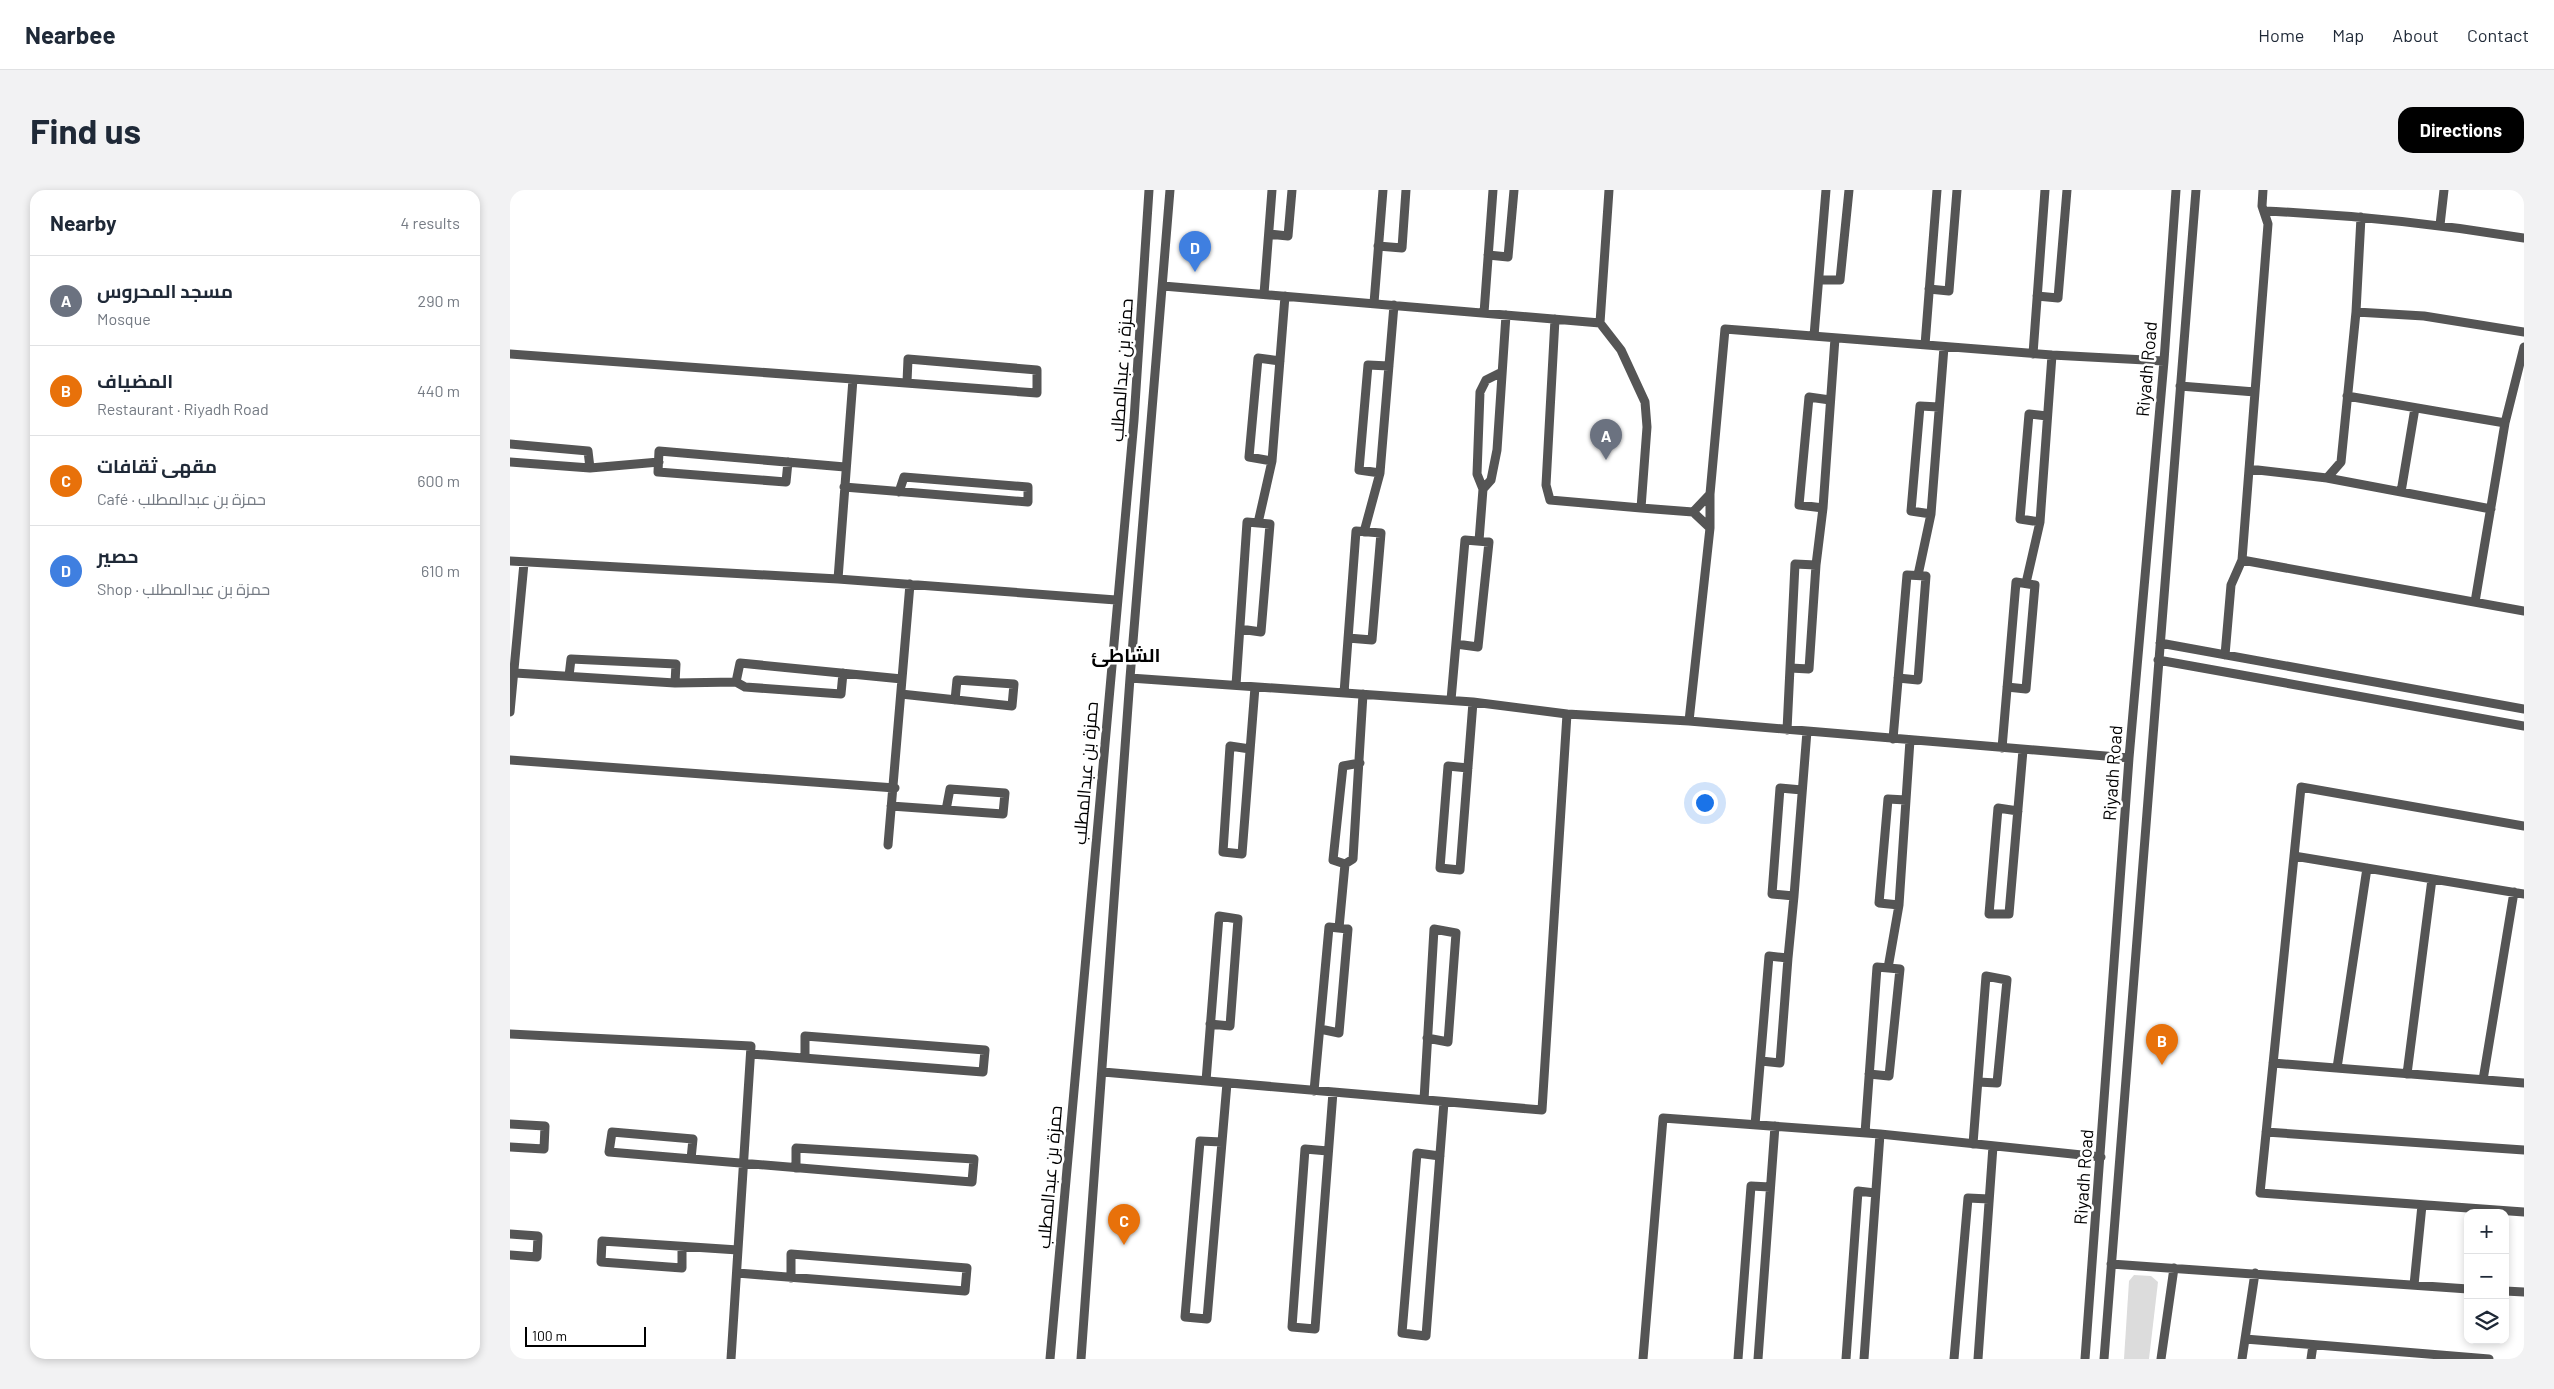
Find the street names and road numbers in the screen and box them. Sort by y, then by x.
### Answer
street label: حمزة بن عبدالمطلب [1105,297,1138,443]
street label: Riyadh Road [2131,320,2161,418]
street label: حمزة بن عبدالمطلب [1068,700,1103,846]
street label: Riyadh Road [2098,724,2126,822]
street label: حمزة بن عبدالمطلب [1032,1104,1067,1250]
street label: Riyadh Road [2069,1128,2097,1226]

